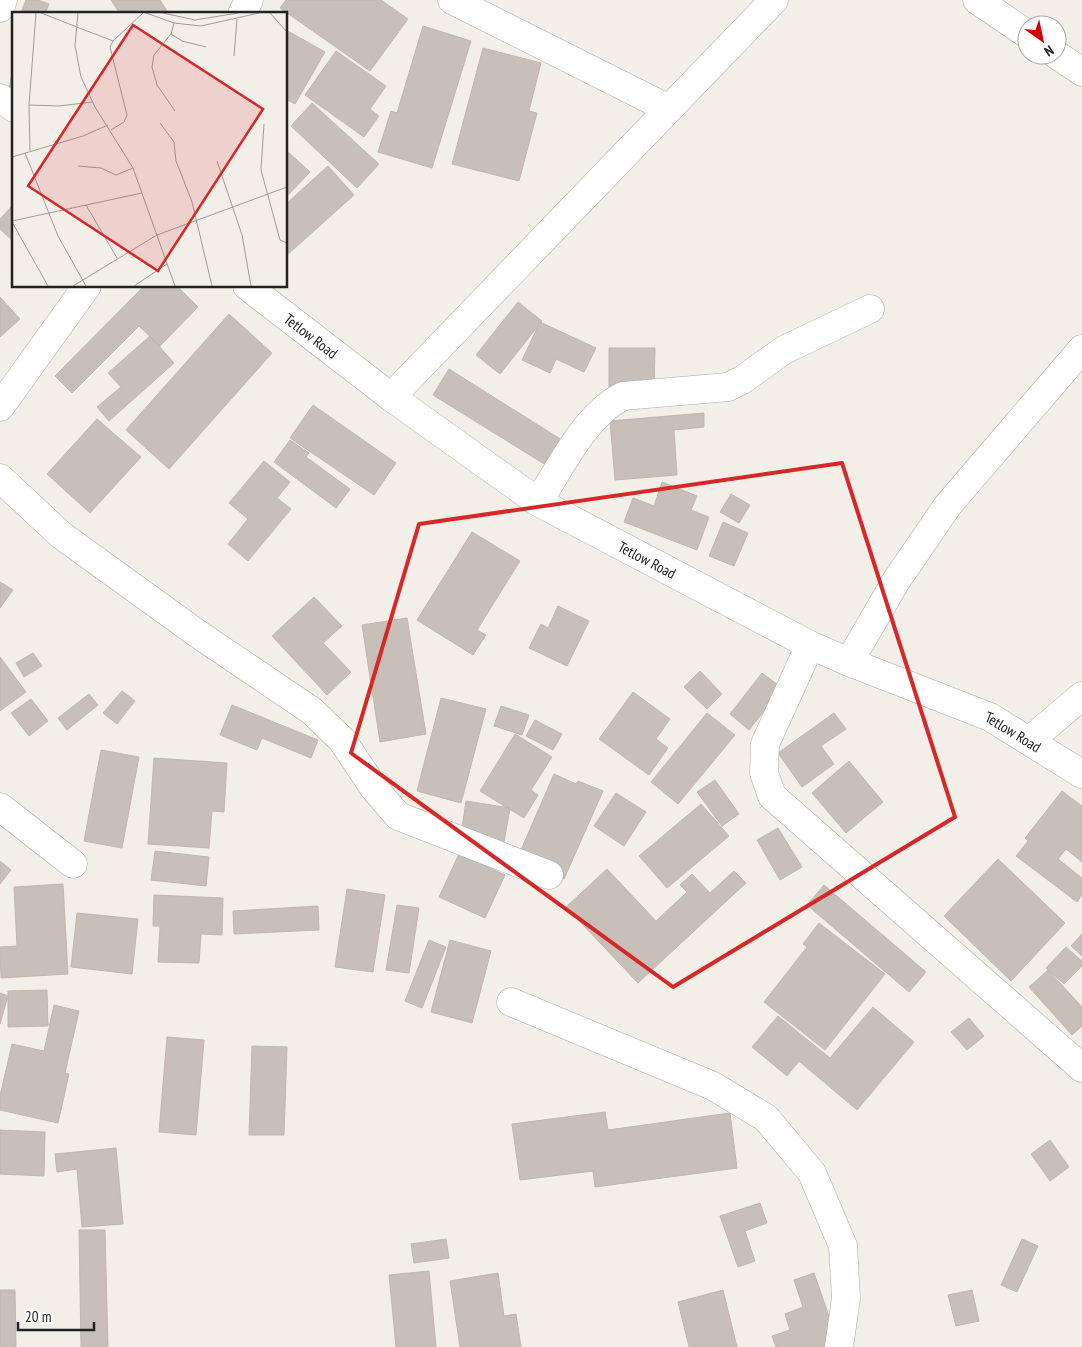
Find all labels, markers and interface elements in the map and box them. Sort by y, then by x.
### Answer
inset map [12,12,288,288]
north arrow [1017,15,1067,65]
text: N [1041,41,1057,61]
street label: Tetlow Road [280,309,342,362]
street label: Tetlow Road [615,536,680,582]
street label: Tetlow Road [983,707,1045,756]
scale bar [18,1300,94,1332]
text: 20 m [25,1307,51,1326]

